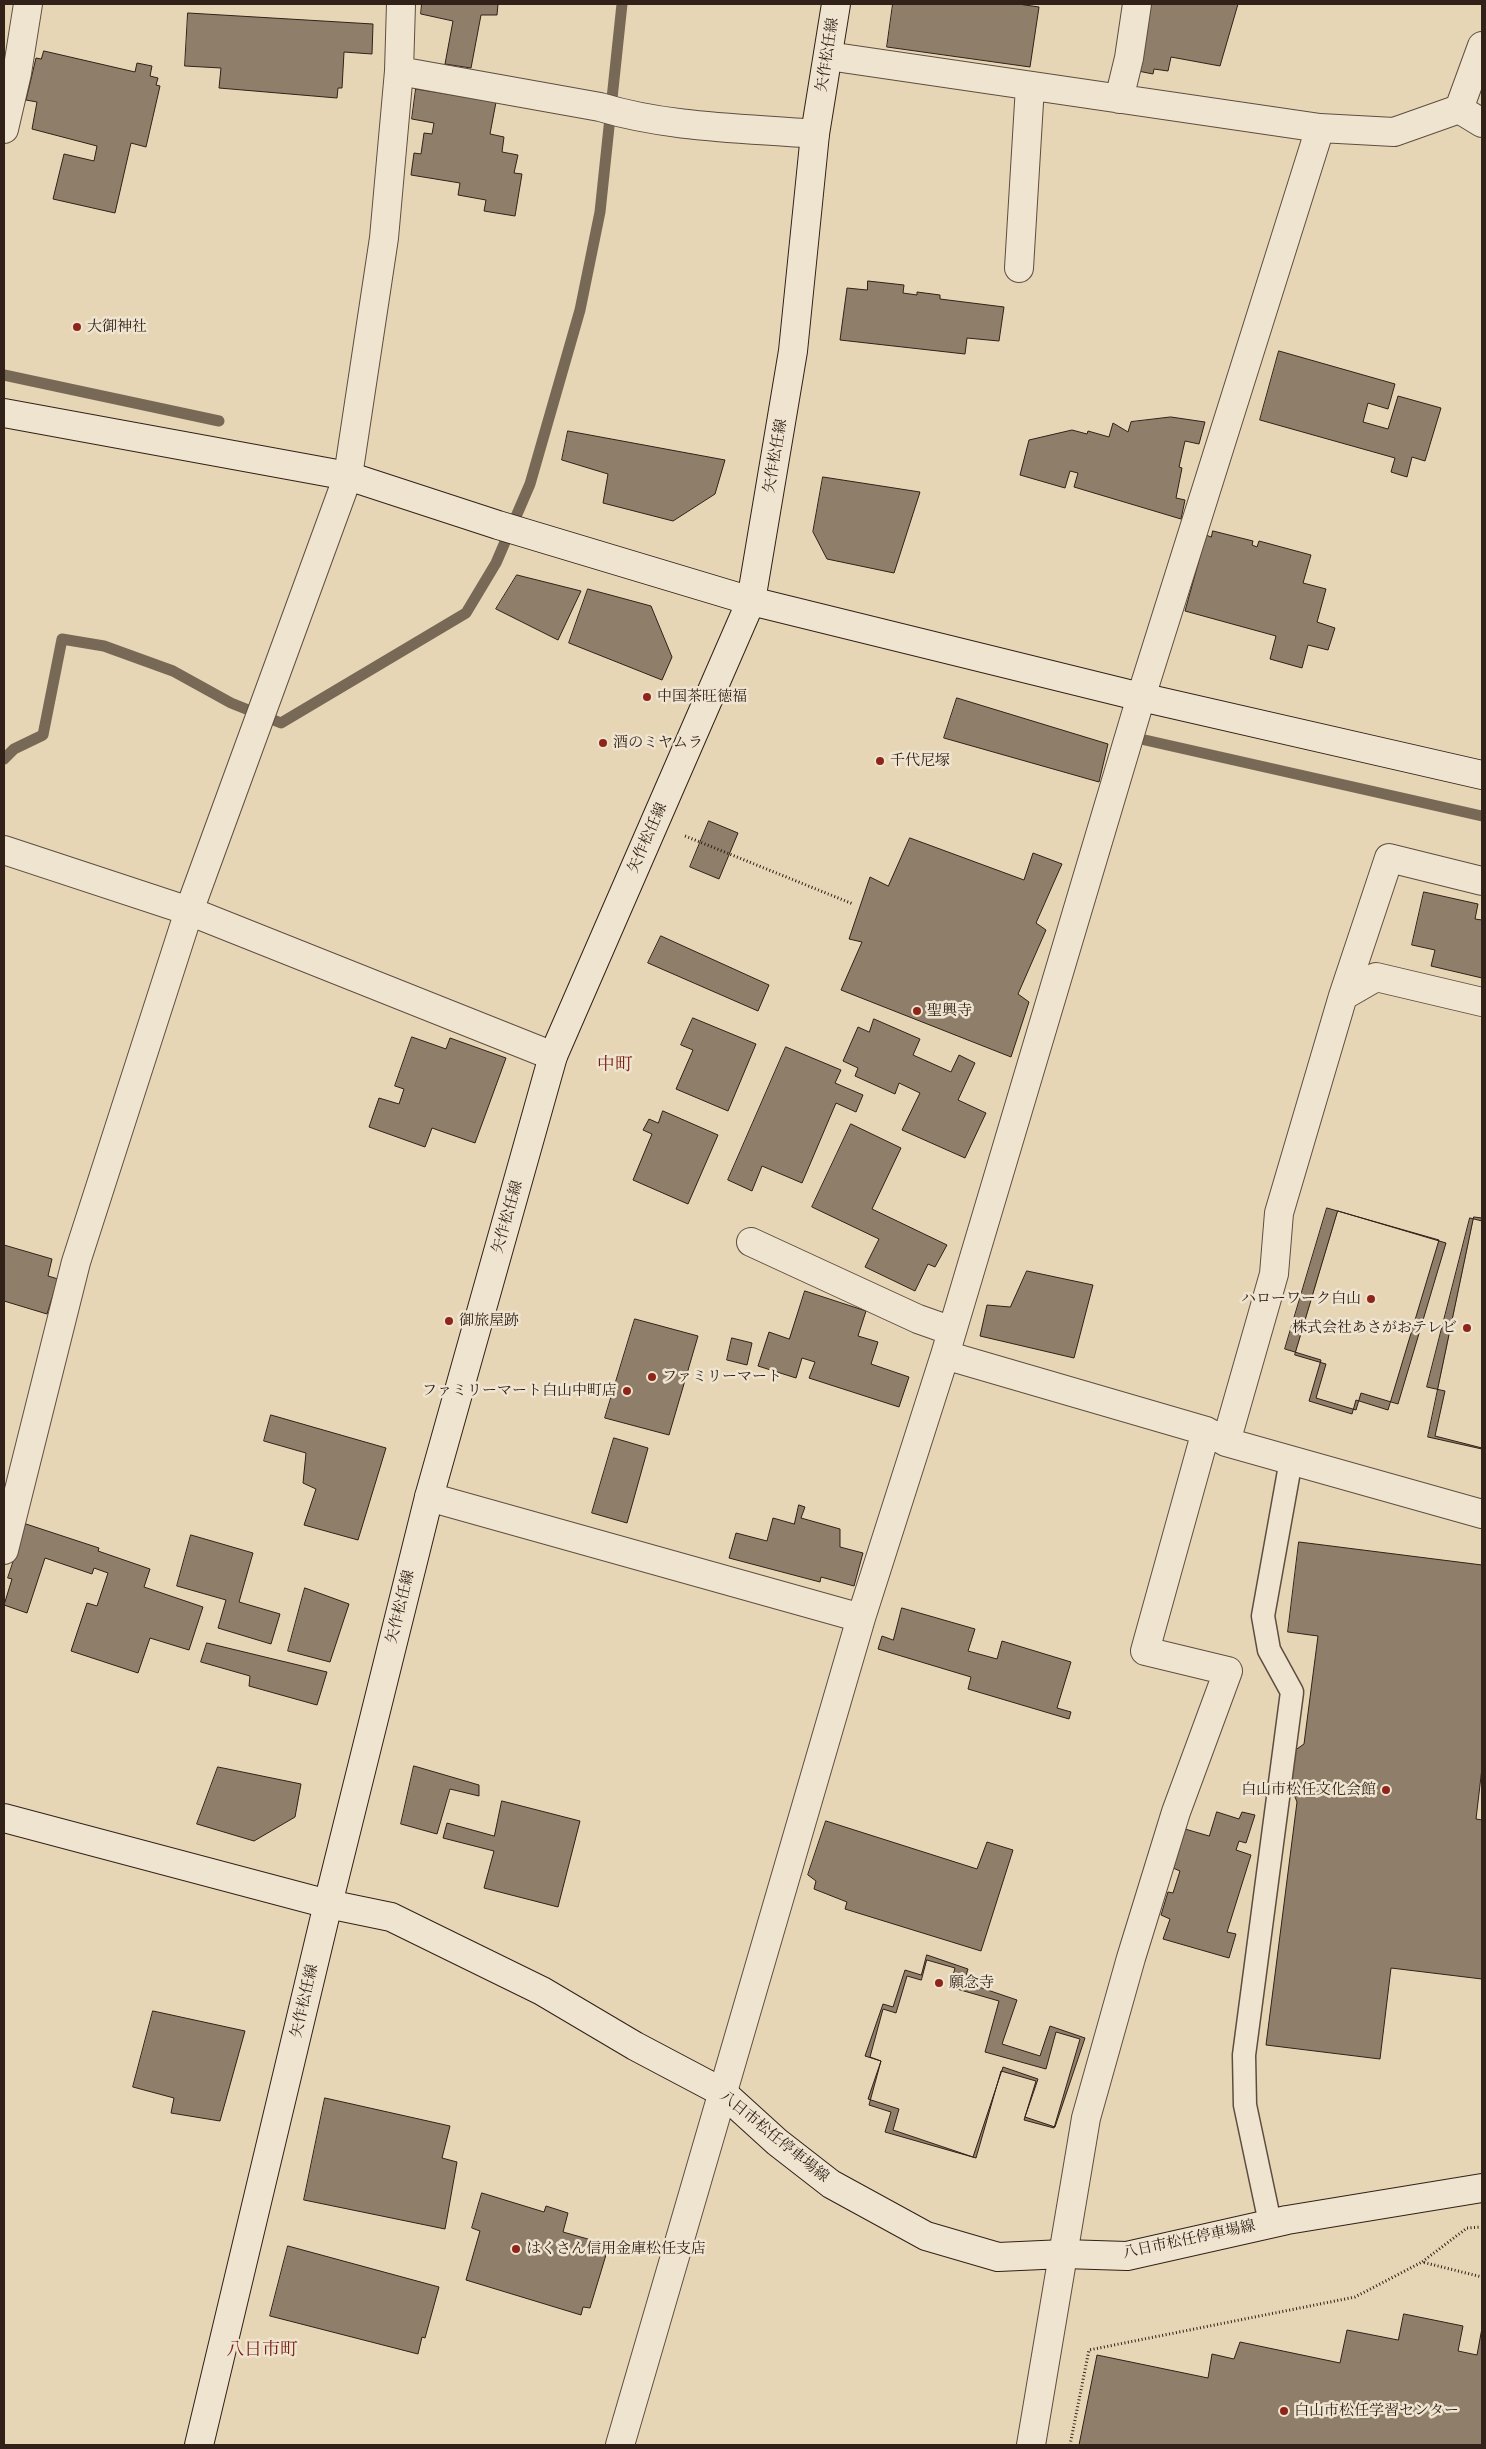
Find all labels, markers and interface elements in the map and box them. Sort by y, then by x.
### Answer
street label: 矢作松任線 [813,17,843,93]
place label: 大御神社 [87,318,147,336]
marker: 大御神社 [71,321,83,333]
street label: 矢作松任線 [761,418,791,494]
place label: 中国茶旺徳福 [657,688,747,706]
marker: 中国茶旺徳福 [641,691,653,703]
place label: 酒のミヤムラ [613,734,703,752]
marker: 酒のミヤムラ [597,737,609,749]
place label: 千代尼塚 [890,752,950,770]
marker: 千代尼塚 [874,755,886,767]
street label: 矢作松任線 [625,800,671,876]
place label: 聖興寺 [927,1002,972,1020]
marker: 聖興寺 [911,1005,923,1017]
district label: 中町 [597,1055,633,1077]
street label: 矢作松任線 [489,1178,527,1256]
place label: ハローワーク白山 [1241,1290,1361,1308]
marker: ハローワーク白山 [1365,1293,1377,1305]
place label: 御旅屋跡 [459,1312,519,1330]
marker: 御旅屋跡 [443,1315,455,1327]
place label: 株式会社あさがおテレビ [1292,1319,1457,1337]
marker: 株式会社あさがおテレビ [1461,1322,1473,1334]
place label: ファミリーマート [662,1368,782,1386]
marker: ファミリーマート [646,1371,658,1383]
place label: ファミリーマート白山中町店 [422,1382,617,1400]
marker: ファミリーマート白山中町店 [621,1385,633,1397]
street label: 矢作松任線 [383,1568,419,1646]
place label: 白山市松任文化会館 [1241,1781,1376,1799]
marker: 白山市松任文化会館 [1380,1784,1392,1796]
street label: 矢作松任線 [288,1962,322,2040]
place label: 願念寺 [949,1974,994,1992]
marker: 願念寺 [933,1977,945,1989]
street label: 八日市松任停車場線 [716,2088,832,2186]
street label: 八日市松任停車場線 [1121,2217,1257,2263]
place label: はくさん信用金庫松任支店 [526,2240,706,2258]
marker: はくさん信用金庫松任支店 [510,2243,522,2255]
district label: 八日市町 [226,2340,298,2362]
place label: 白山市松任学習センター [1294,2402,1459,2420]
marker: 白山市松任学習センター [1278,2405,1290,2417]

